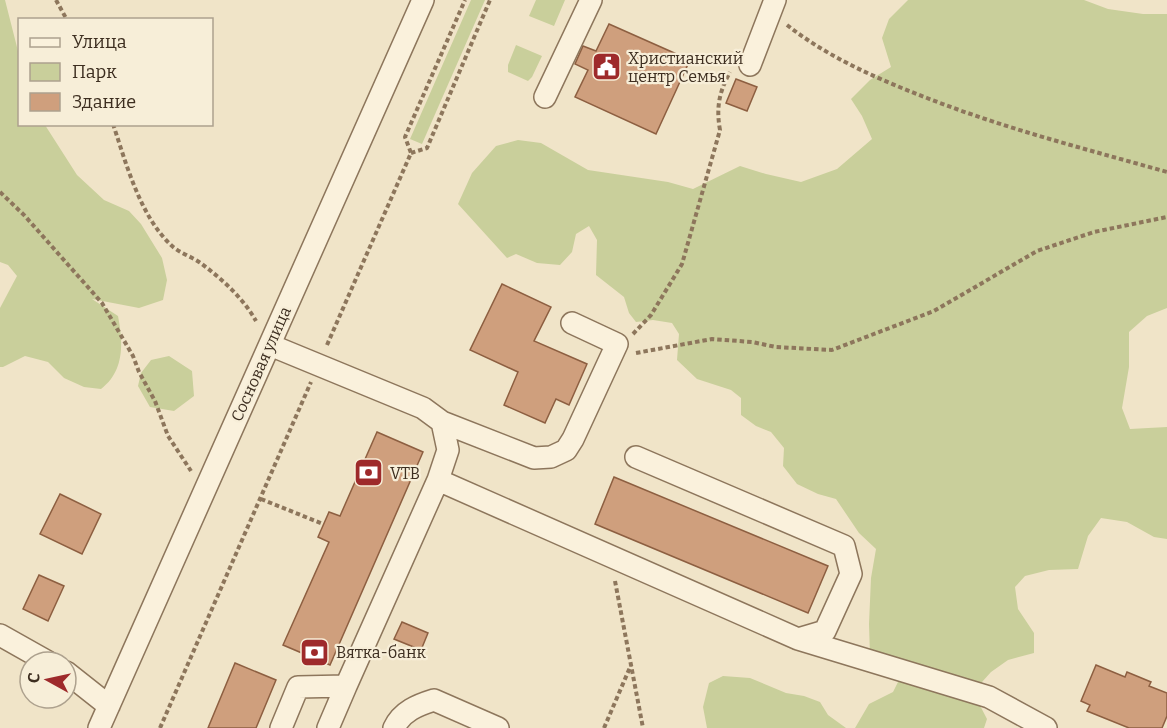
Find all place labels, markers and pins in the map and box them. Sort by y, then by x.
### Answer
place label: Христианский центр Семья [628,49,743,86]
public building icon: Христианский центр Семья [591,51,623,83]
bank icon: VTB [353,457,385,489]
place label: VTB [390,464,420,483]
bank icon: Вятка-банк [299,636,331,668]
place label: Вятка-банк [336,643,426,662]

